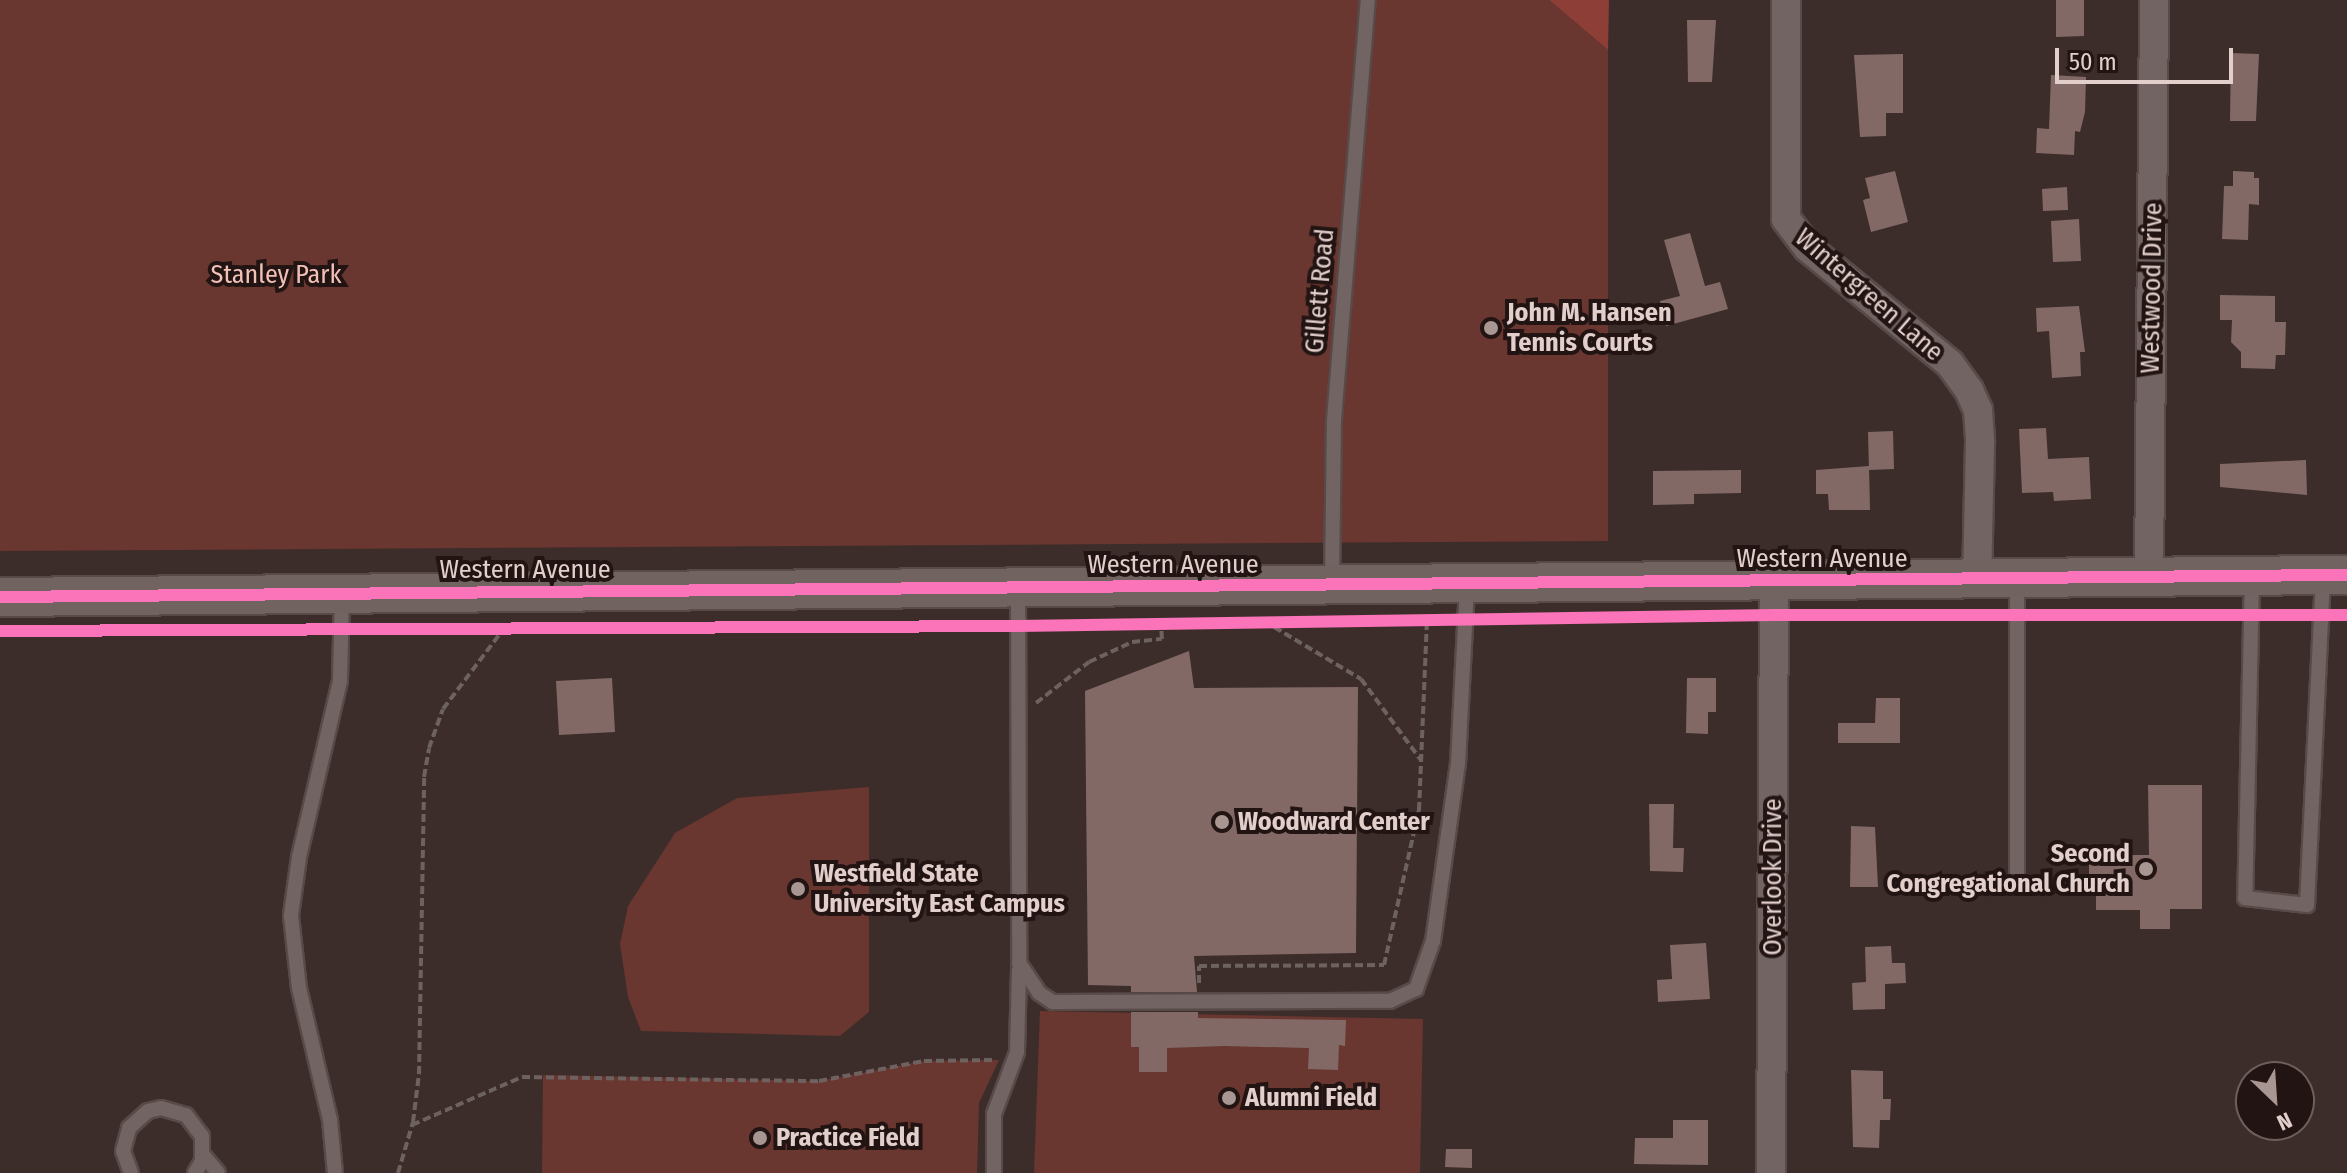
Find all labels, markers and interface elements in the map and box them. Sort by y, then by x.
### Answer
scale bar [2059,32,2237,82]
text: 50 m [2069,48,2117,76]
street label: Westwood Drive [2135,202,2169,374]
street label: Wintergreen Lane [1789,222,1949,368]
street label: Gillett Road [1299,227,1341,355]
park label: Stanley Park [210,259,342,291]
place label: John M. Hansen Tennis Courts [1507,297,1672,358]
marker: John M. Hansen Tennis Courts [1482,319,1500,337]
street label: Western Avenue [1736,543,1908,575]
street label: Western Avenue [1087,549,1259,581]
street label: Western Avenue [439,554,611,586]
street label: Overlook Drive [1757,798,1789,956]
place label: Woodward Center [1238,806,1430,838]
marker: Woodward Center [1213,813,1231,831]
place label: Second Congregational Church [1886,838,2130,900]
place label: Westfield State University East Campus [814,858,1065,920]
marker: Second Congregational Church [2137,860,2155,878]
marker: Westfield State University East Campus [789,880,807,898]
north arrow [2235,1061,2315,1141]
place label: Alumni Field [1245,1082,1377,1114]
marker: Alumni Field [1220,1089,1238,1107]
text: N [2273,1106,2296,1136]
place label: Practice Field [776,1122,920,1154]
marker: Practice Field [751,1129,769,1147]

